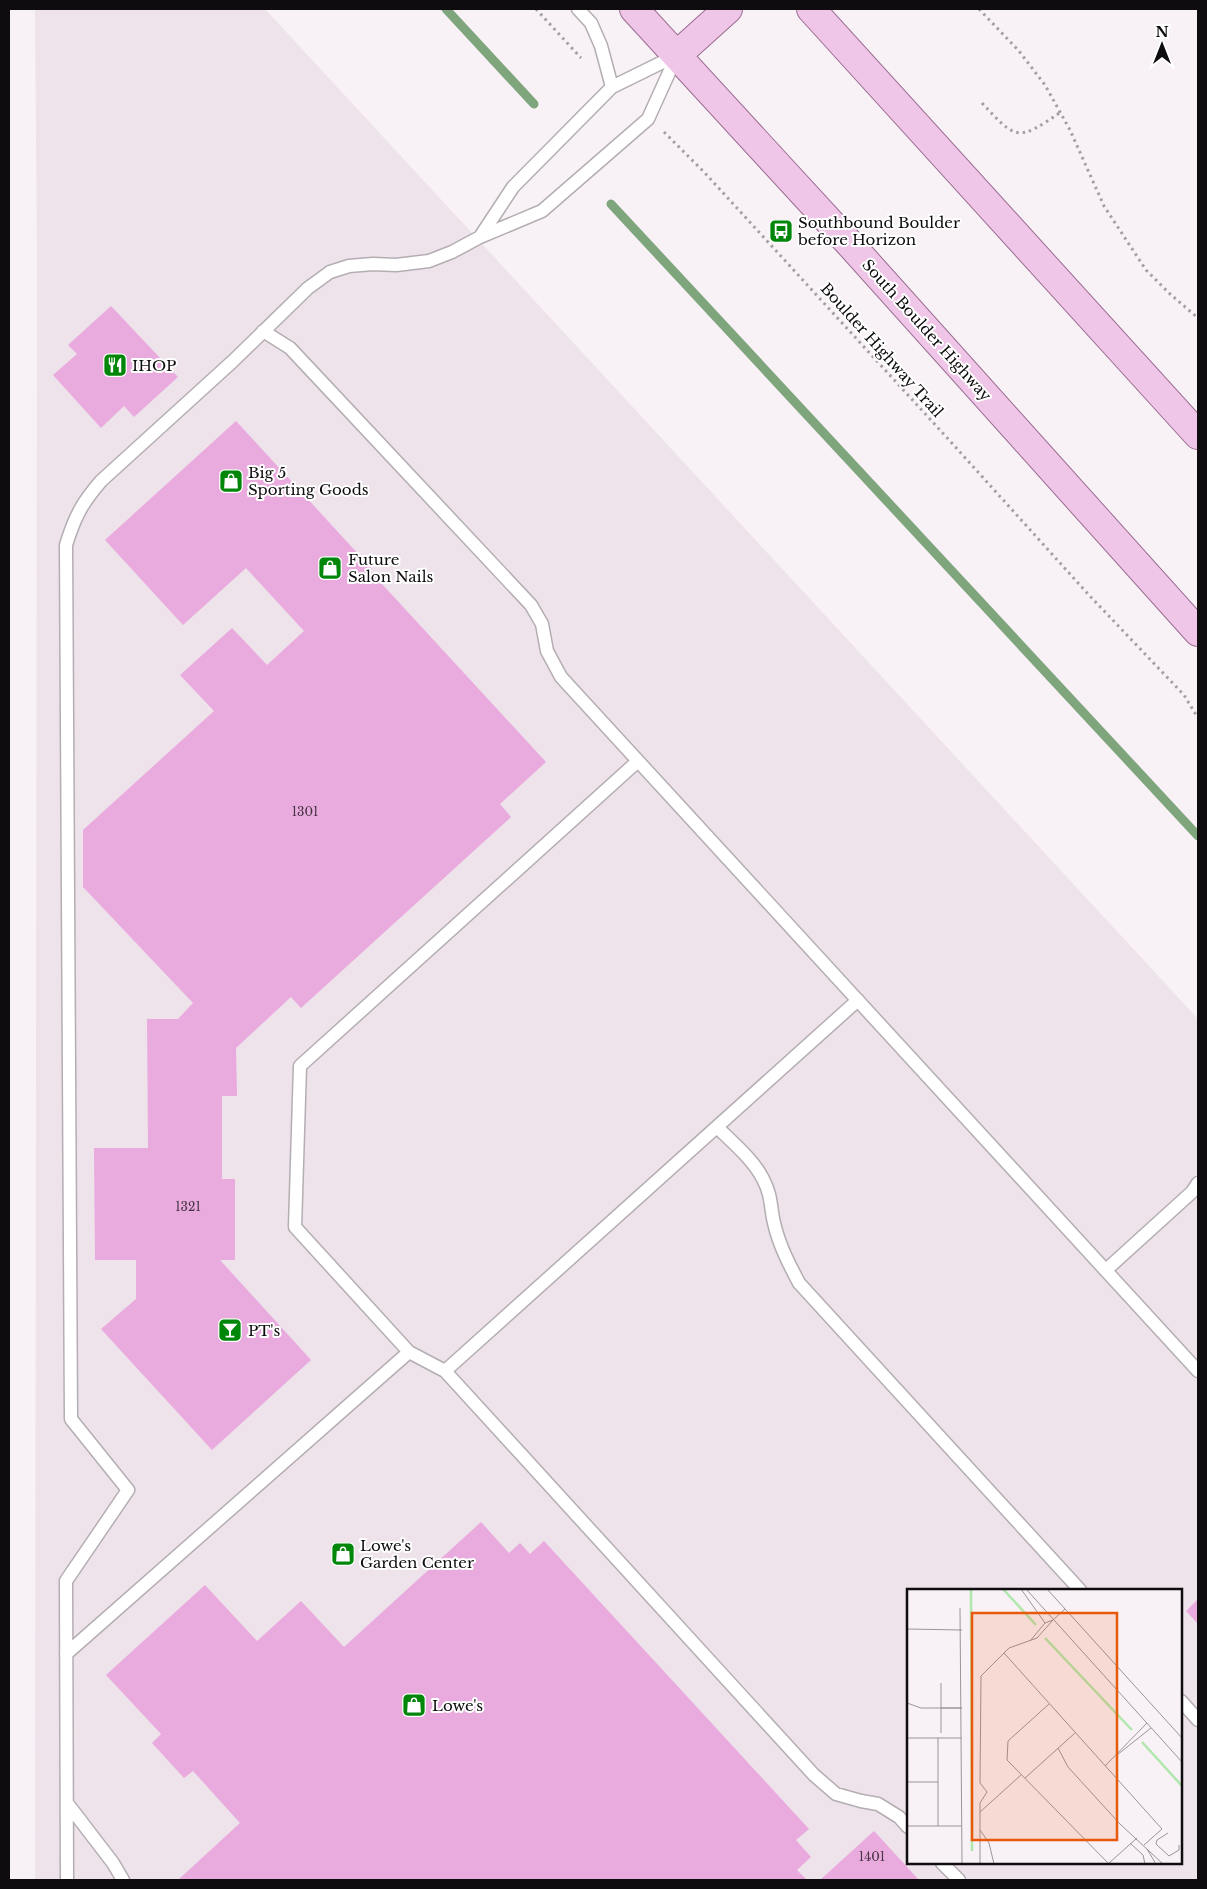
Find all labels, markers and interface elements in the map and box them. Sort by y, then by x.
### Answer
north arrow [1137,20,1187,70]
text: N [1155,23,1169,41]
place label: Southbound Boulder before Horizon [797,213,961,249]
bus stop icon: Southbound Boulder before Horizon [768,218,794,244]
street label: South Boulder Highway [858,255,996,405]
street label: Boulder Highway Trail [817,279,947,421]
restaurant icon: IHOP [102,352,128,378]
place label: IHOP [132,356,176,375]
place label: Big 5 Sporting Goods [248,463,369,499]
shop icon: Big 5 Sporting Goods [218,468,244,494]
place label: Future Salon Nails [348,550,434,586]
shop icon: Future Salon Nails [317,555,343,581]
house number: 1301 [292,804,318,819]
house number: 1321 [175,1199,201,1214]
bar icon: PT's [217,1317,243,1343]
place label: PT's [248,1321,280,1340]
place label: Lowe's Garden Center [360,1536,475,1572]
shop icon: Lowe's Garden Center [330,1541,356,1567]
inset map [907,1589,1182,1864]
shop icon: Lowe's [401,1692,427,1718]
place label: Lowe's [432,1696,483,1715]
house number: 1401 [859,1849,885,1864]

